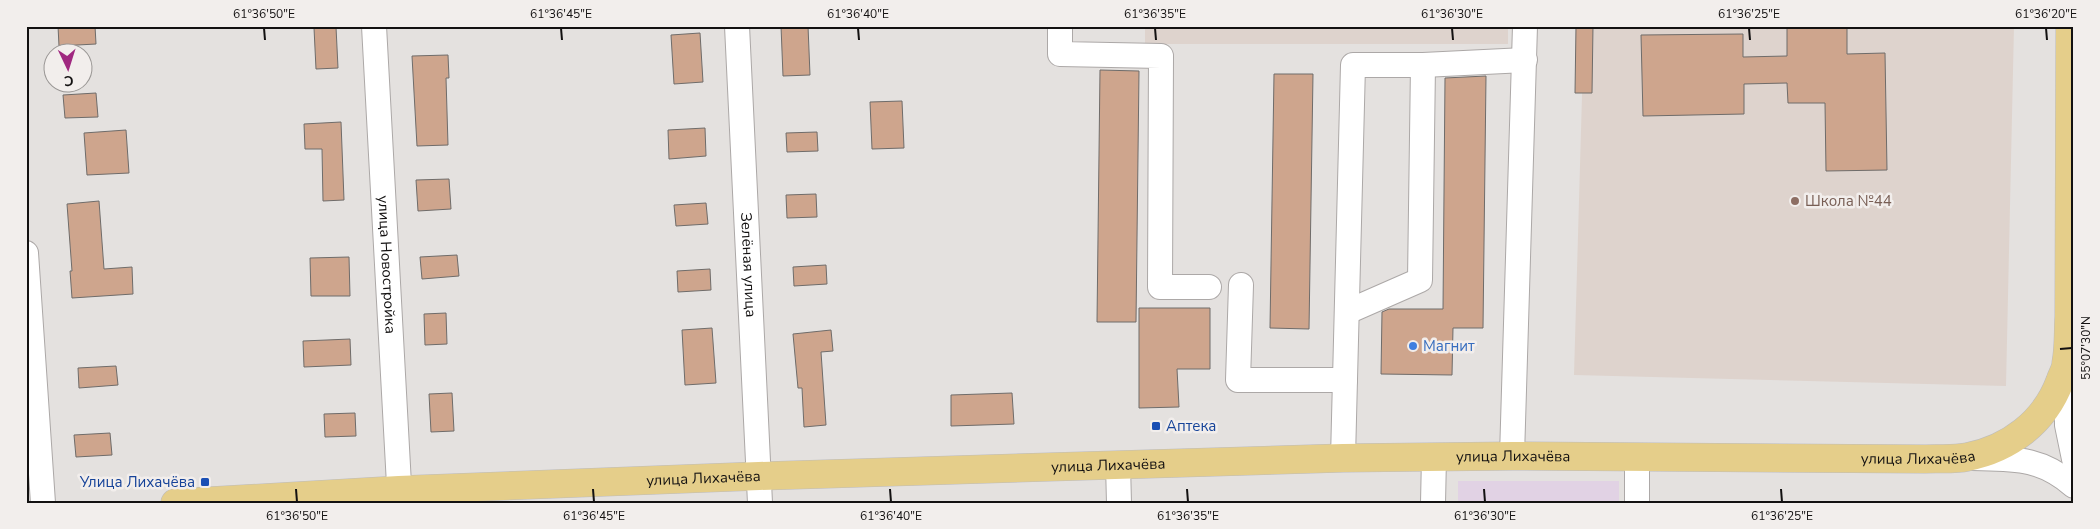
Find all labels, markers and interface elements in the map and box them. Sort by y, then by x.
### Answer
text: 61°36'50"E [233,6,295,22]
text: 61°36'45"E [530,6,592,22]
text: 61°36'40"E [827,6,889,22]
text: 61°36'35"E [1124,6,1186,22]
text: 61°36'30"E [1421,6,1483,22]
text: 61°36'25"E [1718,6,1780,22]
text: 61°36'20"E [2015,6,2077,22]
north arrow [42,42,92,92]
text: С [63,71,74,90]
place label: Школа №44 [1805,191,1892,211]
street label: улица Новостройка [373,195,401,334]
marker: Школа №44 [1789,195,1801,207]
street label: Зелёная улица [736,212,761,318]
text: 55°07'30"N [2078,316,2094,380]
place label: Магнит [1423,336,1475,356]
marker: Магнит [1407,340,1419,352]
place label: Аптека [1166,416,1216,436]
marker: Аптека [1150,420,1162,432]
street label: улица Лихачёва [1456,446,1570,467]
street label: улица Лихачёва [1861,446,1977,469]
street label: улица Лихачёва [1051,453,1166,477]
street label: улица Лихачёва [646,466,761,490]
place label: Улица Лихачёва [79,472,195,492]
marker: Улица Лихачёва [199,476,211,488]
text: 61°36'50"E [266,508,328,524]
text: 61°36'45"E [563,508,625,524]
text: 61°36'40"E [860,508,922,524]
text: 61°36'35"E [1157,508,1219,524]
text: 61°36'30"E [1454,508,1516,524]
text: 61°36'25"E [1751,508,1813,524]

